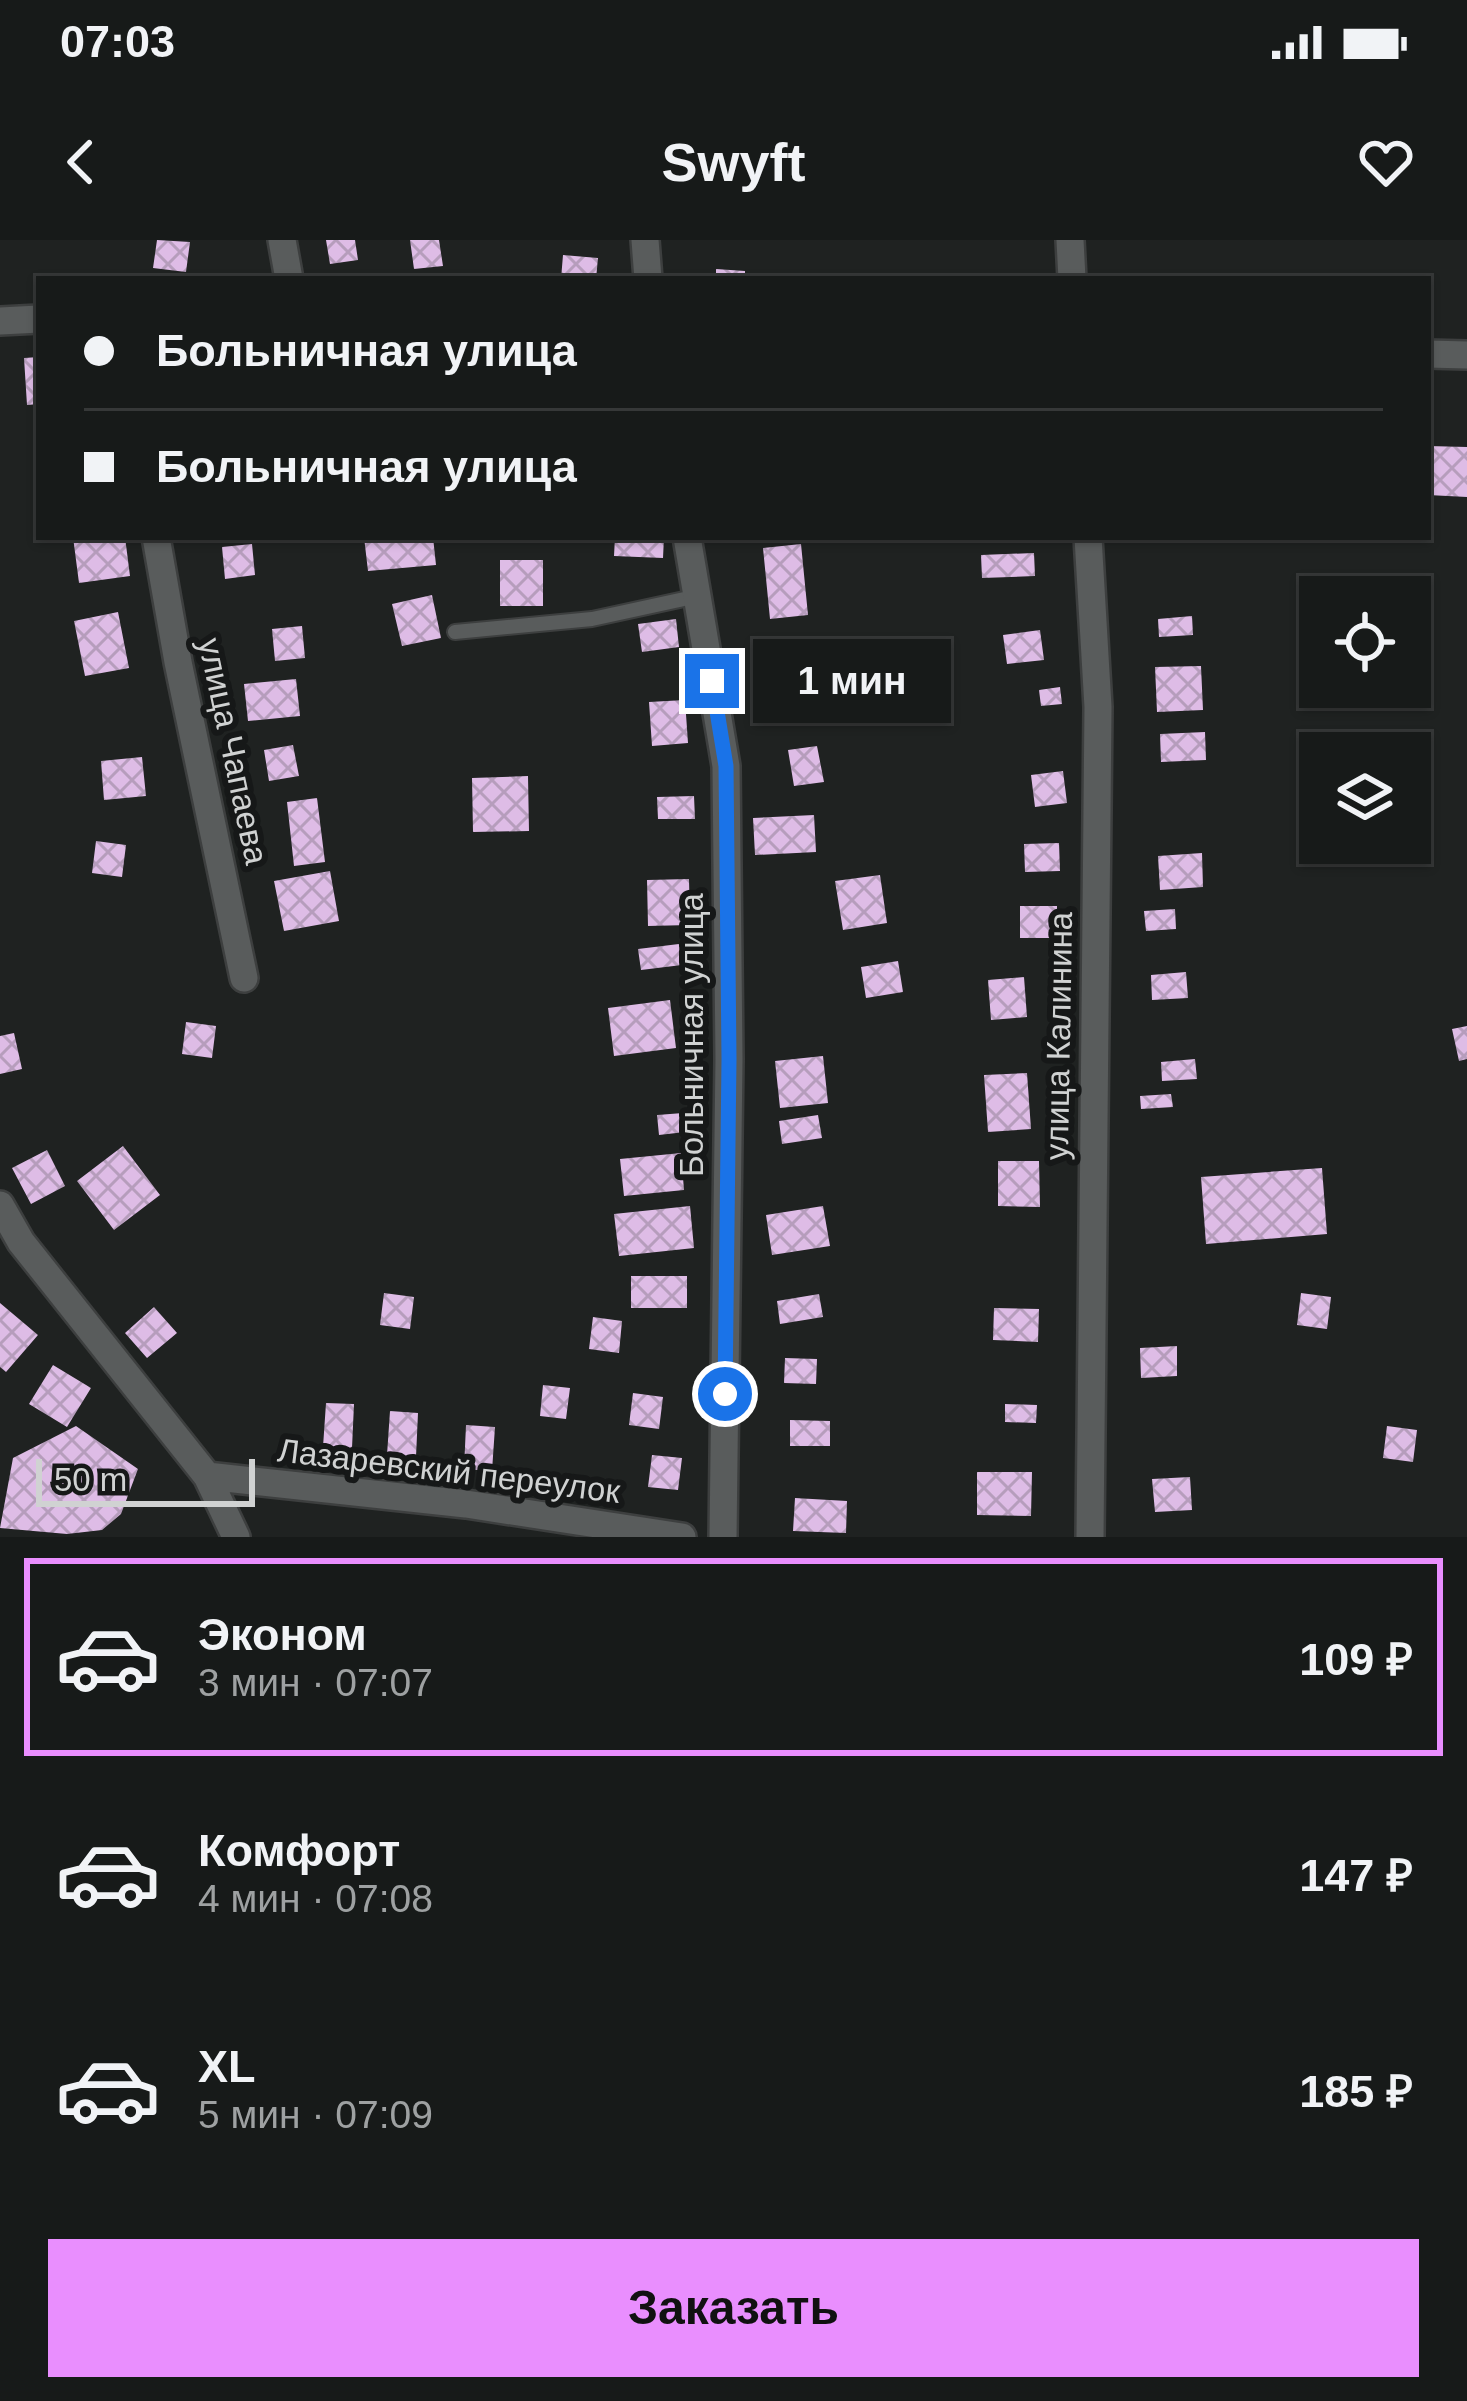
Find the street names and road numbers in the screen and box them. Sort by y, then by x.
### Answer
street label: улица Чапаева [191,635,276,868]
street label: Больничная улица [673,892,710,1177]
street label: улица Калинина [1038,911,1079,1161]
street label: Лазаревский переулок [276,1431,623,1510]

